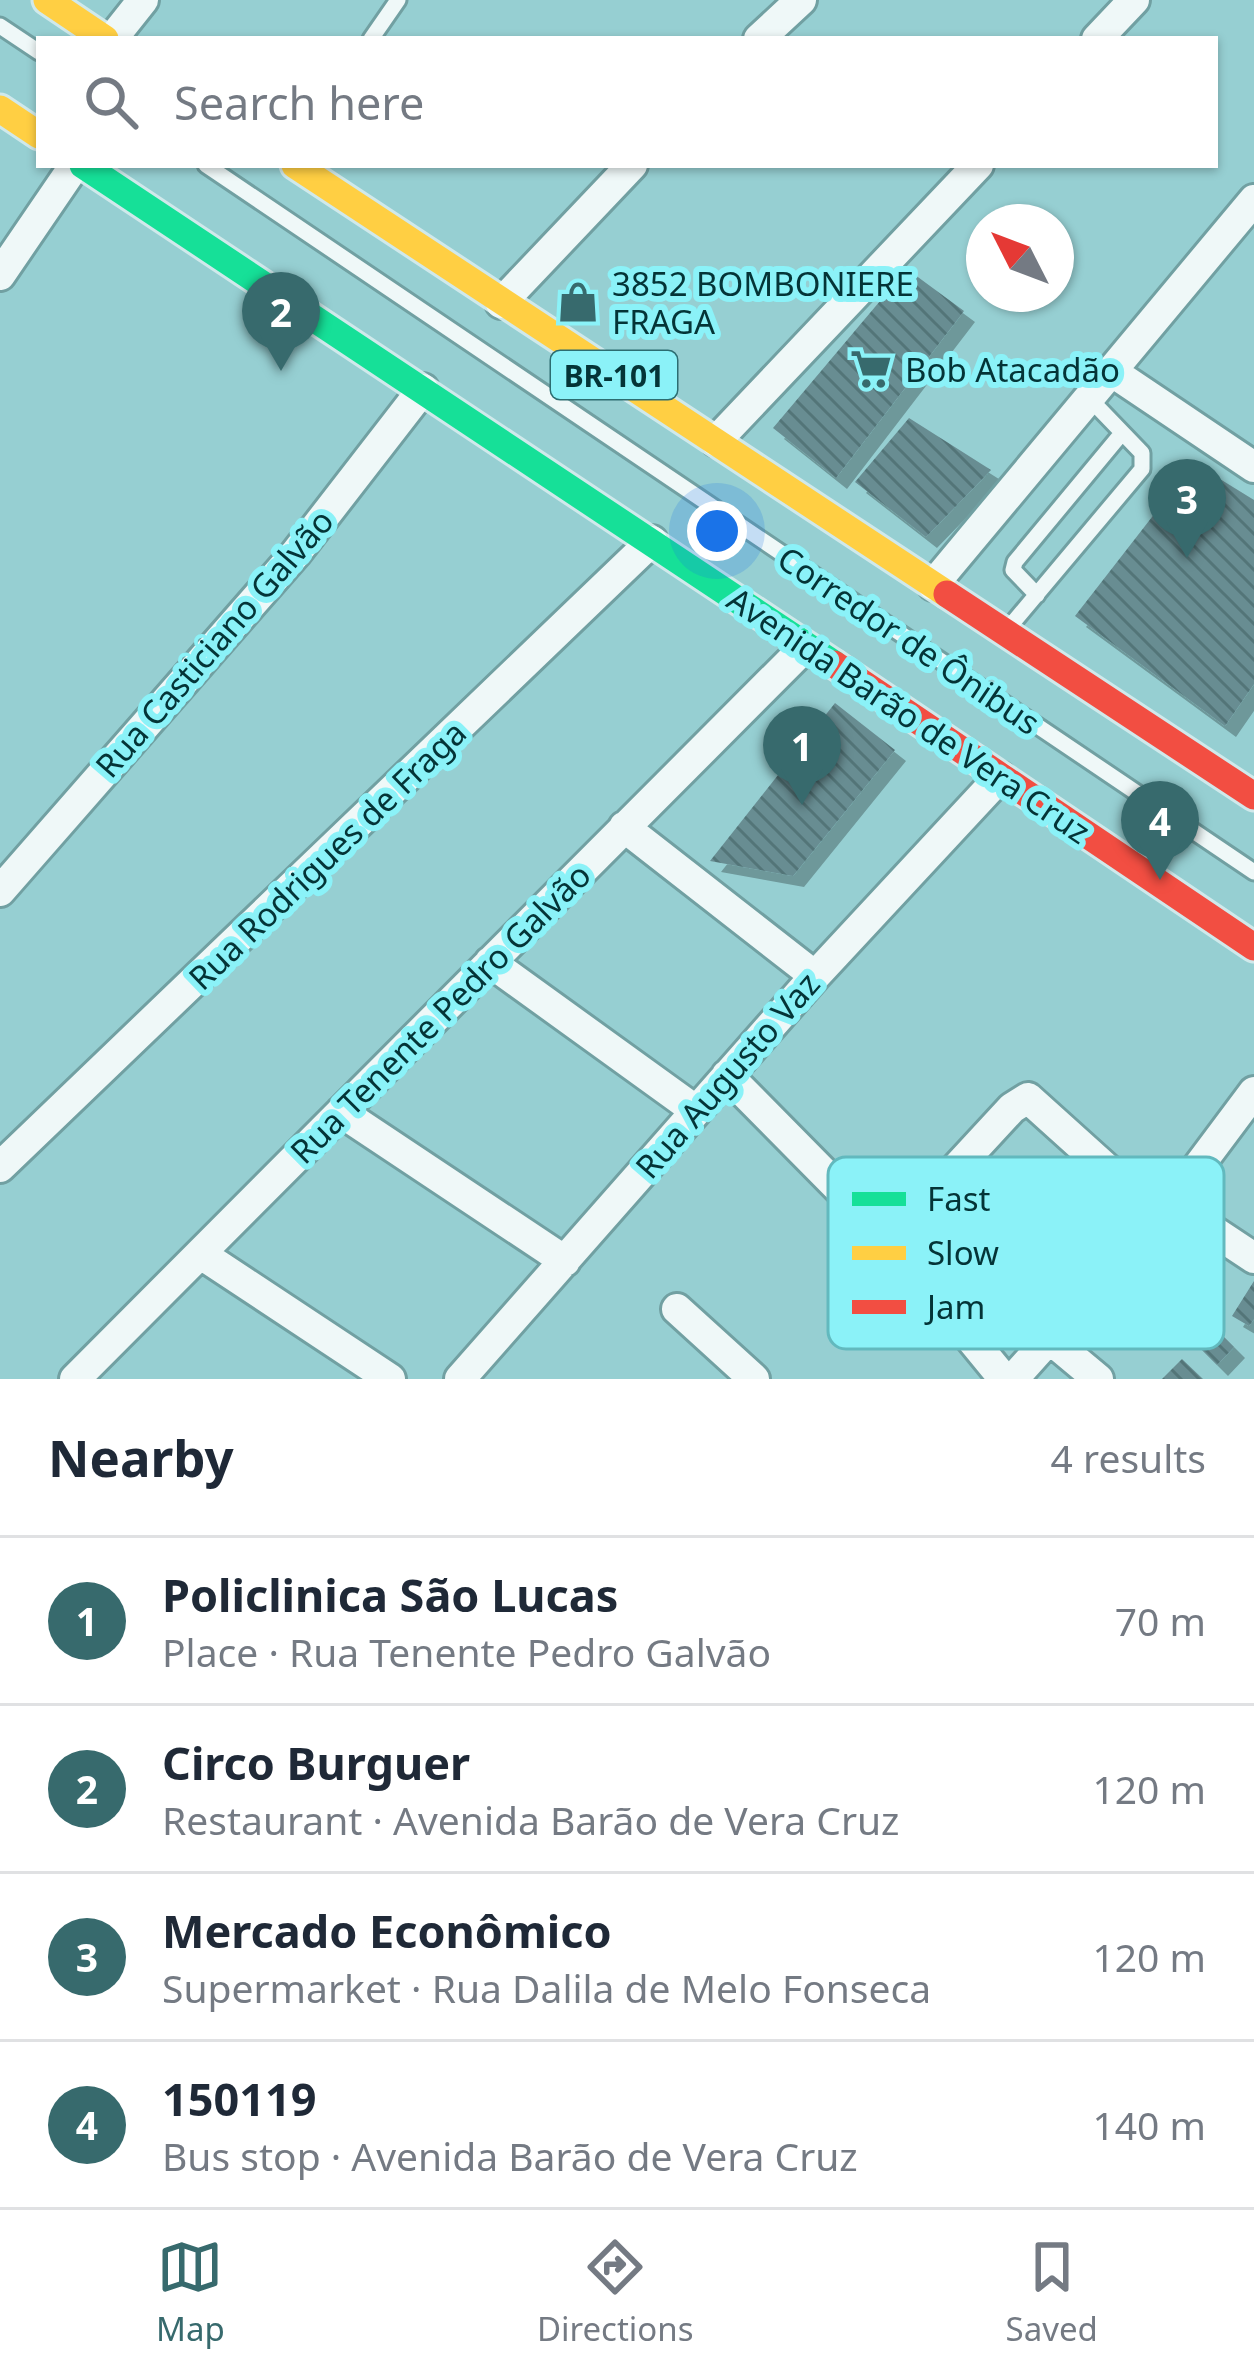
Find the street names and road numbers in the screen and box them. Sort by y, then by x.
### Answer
road number: BR-101 [551,351,677,399]
street label: Rua Casticiano Galvão [85,499,343,787]
street label: Corredor de Ônibus [769,535,1049,745]
street label: Avenida Barão de Vera Cruz [719,577,1099,853]
street label: Rua Rodrigues de Fraga [178,710,476,1000]
street label: Rua Tenente Pedro Galvão [280,853,600,1173]
street label: Rua Augusto Vaz [625,962,829,1188]

